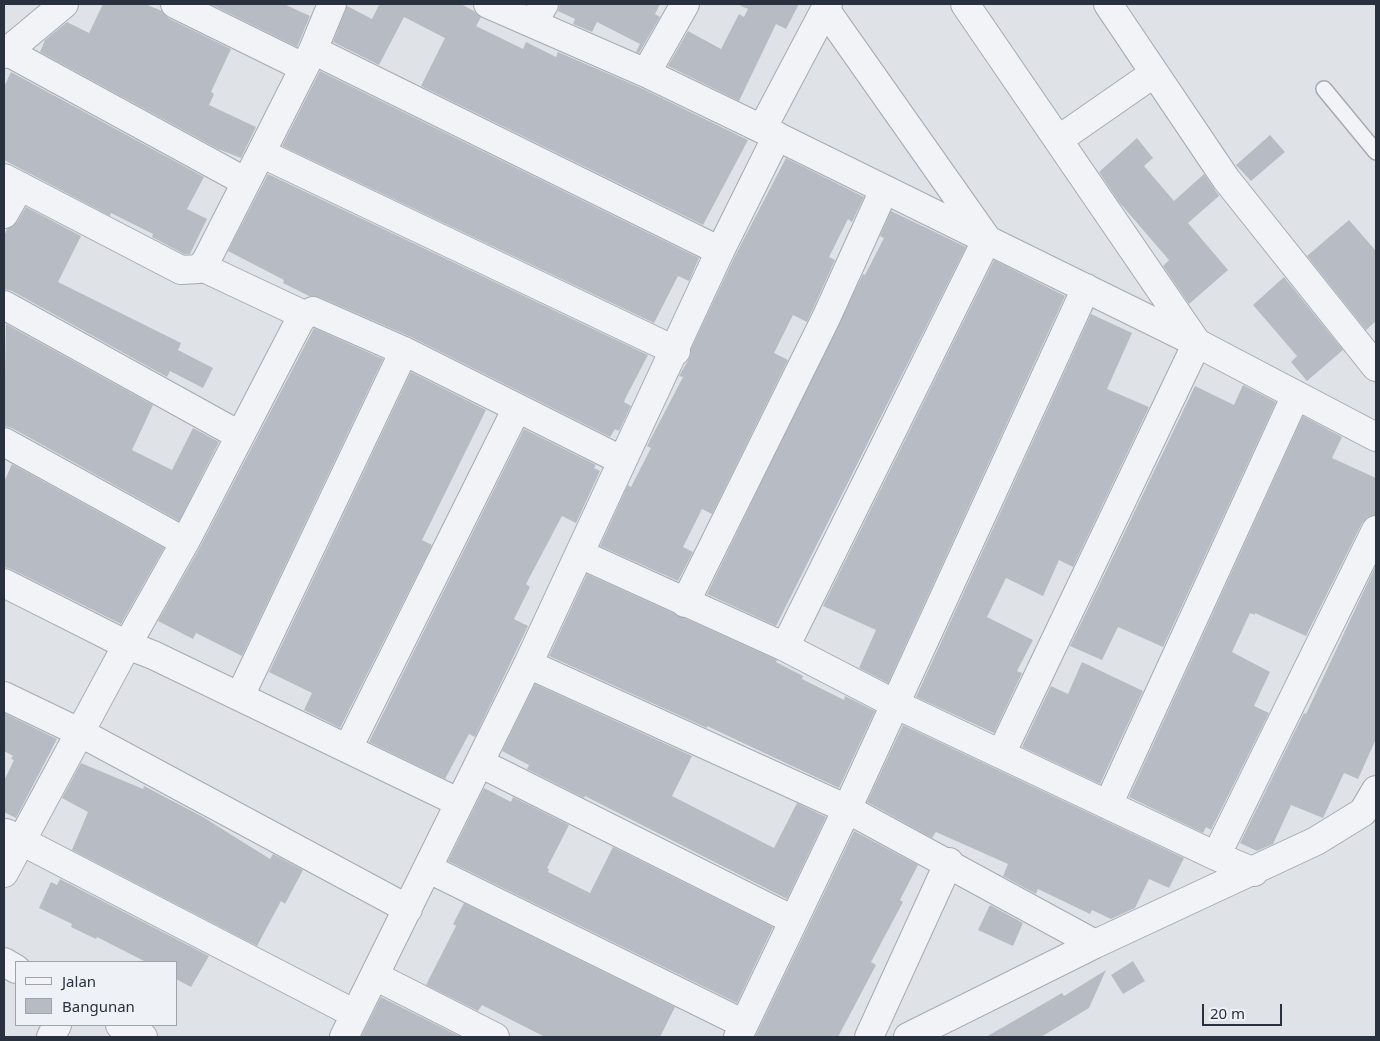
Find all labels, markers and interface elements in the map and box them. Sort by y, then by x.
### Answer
legend [15,961,178,1026]
text: Jalan [62,971,96,991]
scale bar [1205,994,1285,1026]
text: Bangunan [62,996,135,1016]
text: 20 m [1210,1003,1245,1023]

